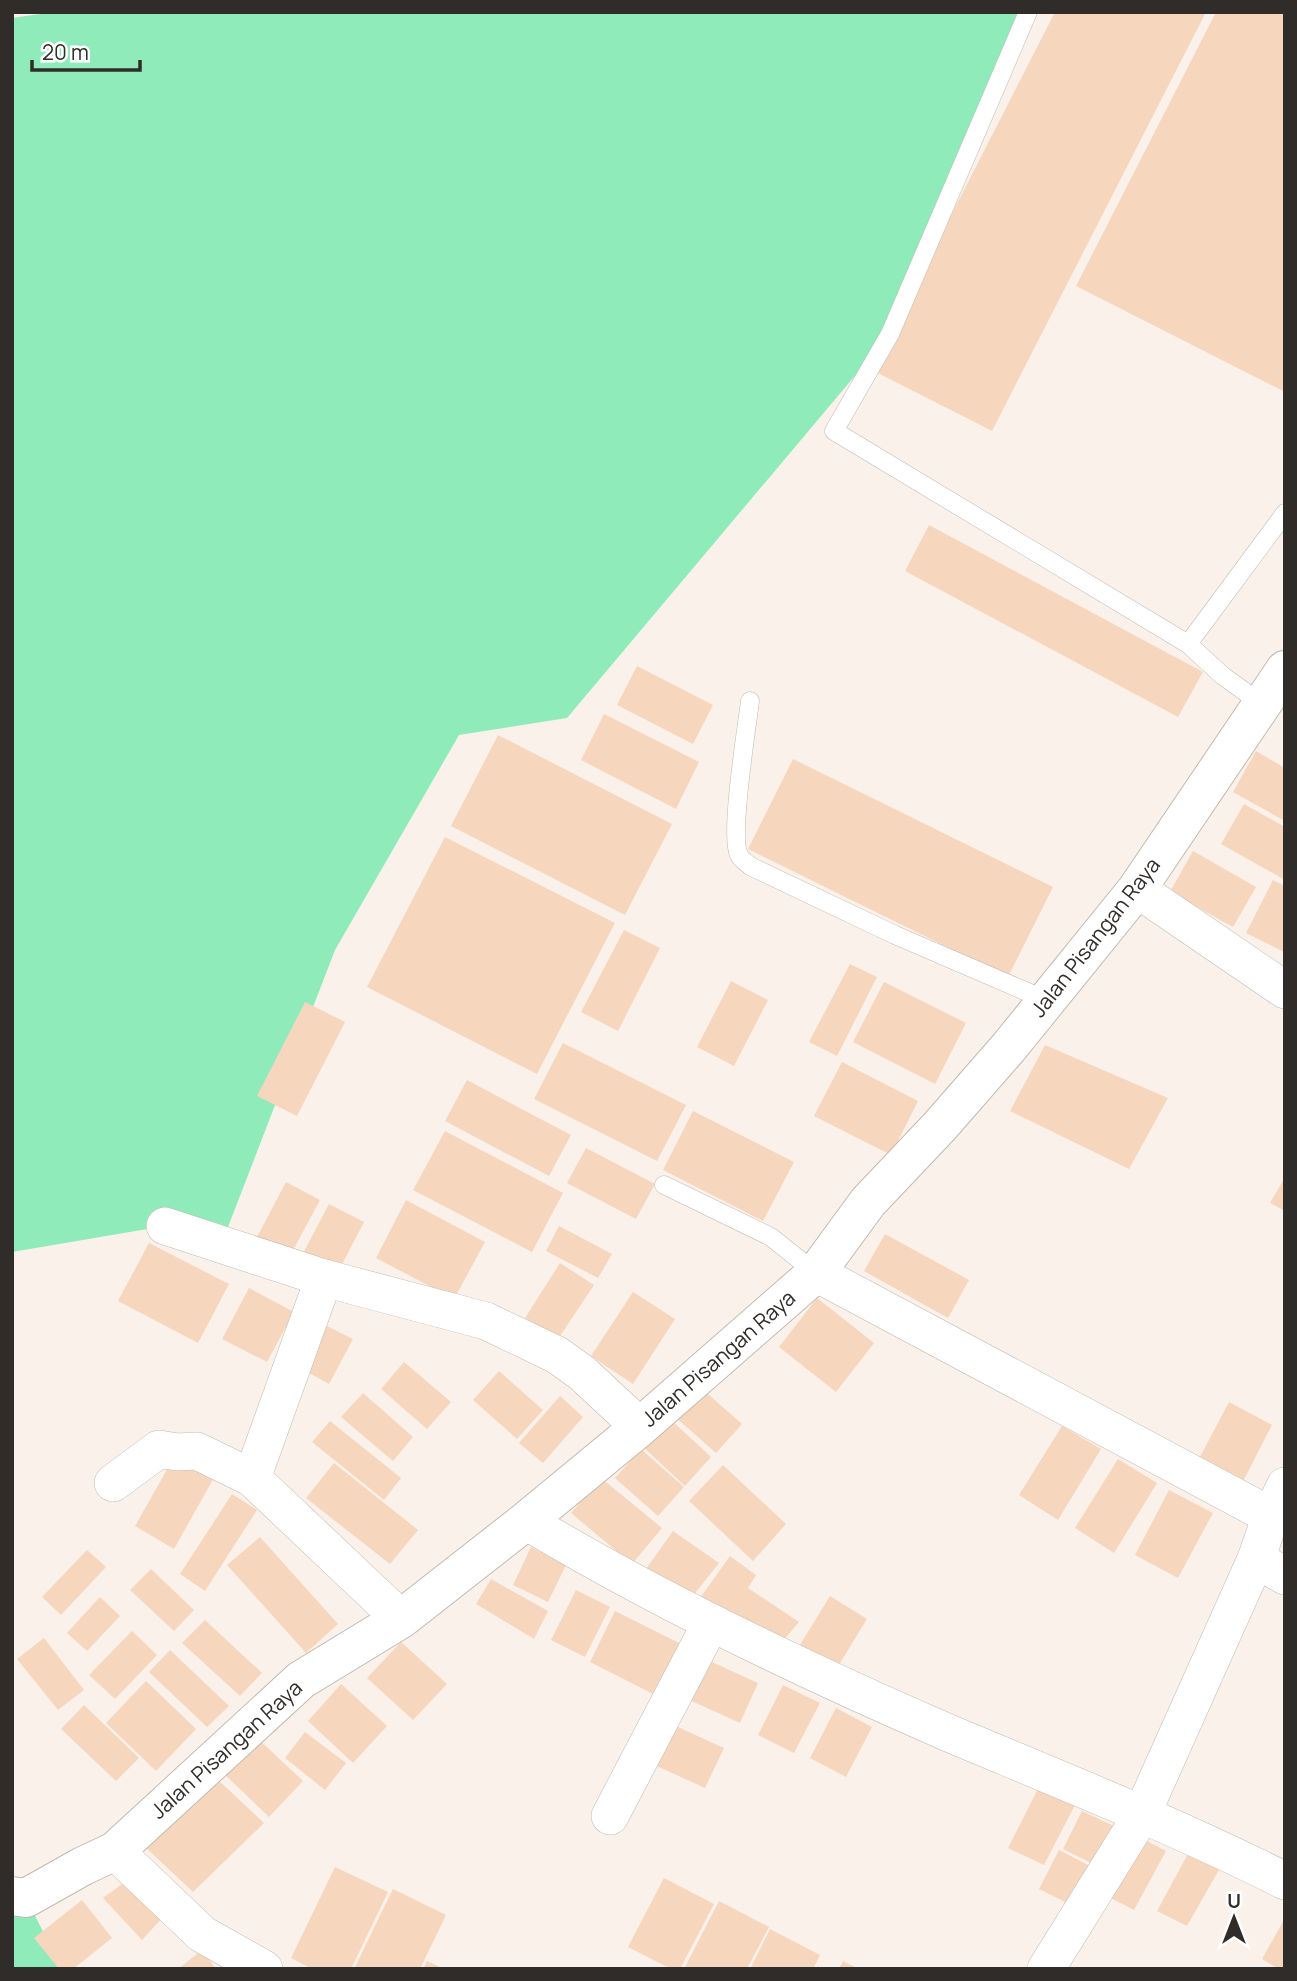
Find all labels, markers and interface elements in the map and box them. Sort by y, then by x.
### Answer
scale bar [32,28,140,72]
text: 20 m [42,38,89,66]
street label: Jalan Pisangan Raya [1024,852,1166,1022]
street label: Jalan Pisangan Raya [635,1284,801,1432]
street label: Jalan Pisangan Raya [144,1673,308,1825]
north arrow [1199,1883,1269,1953]
text: U [1227,1888,1241,1914]

